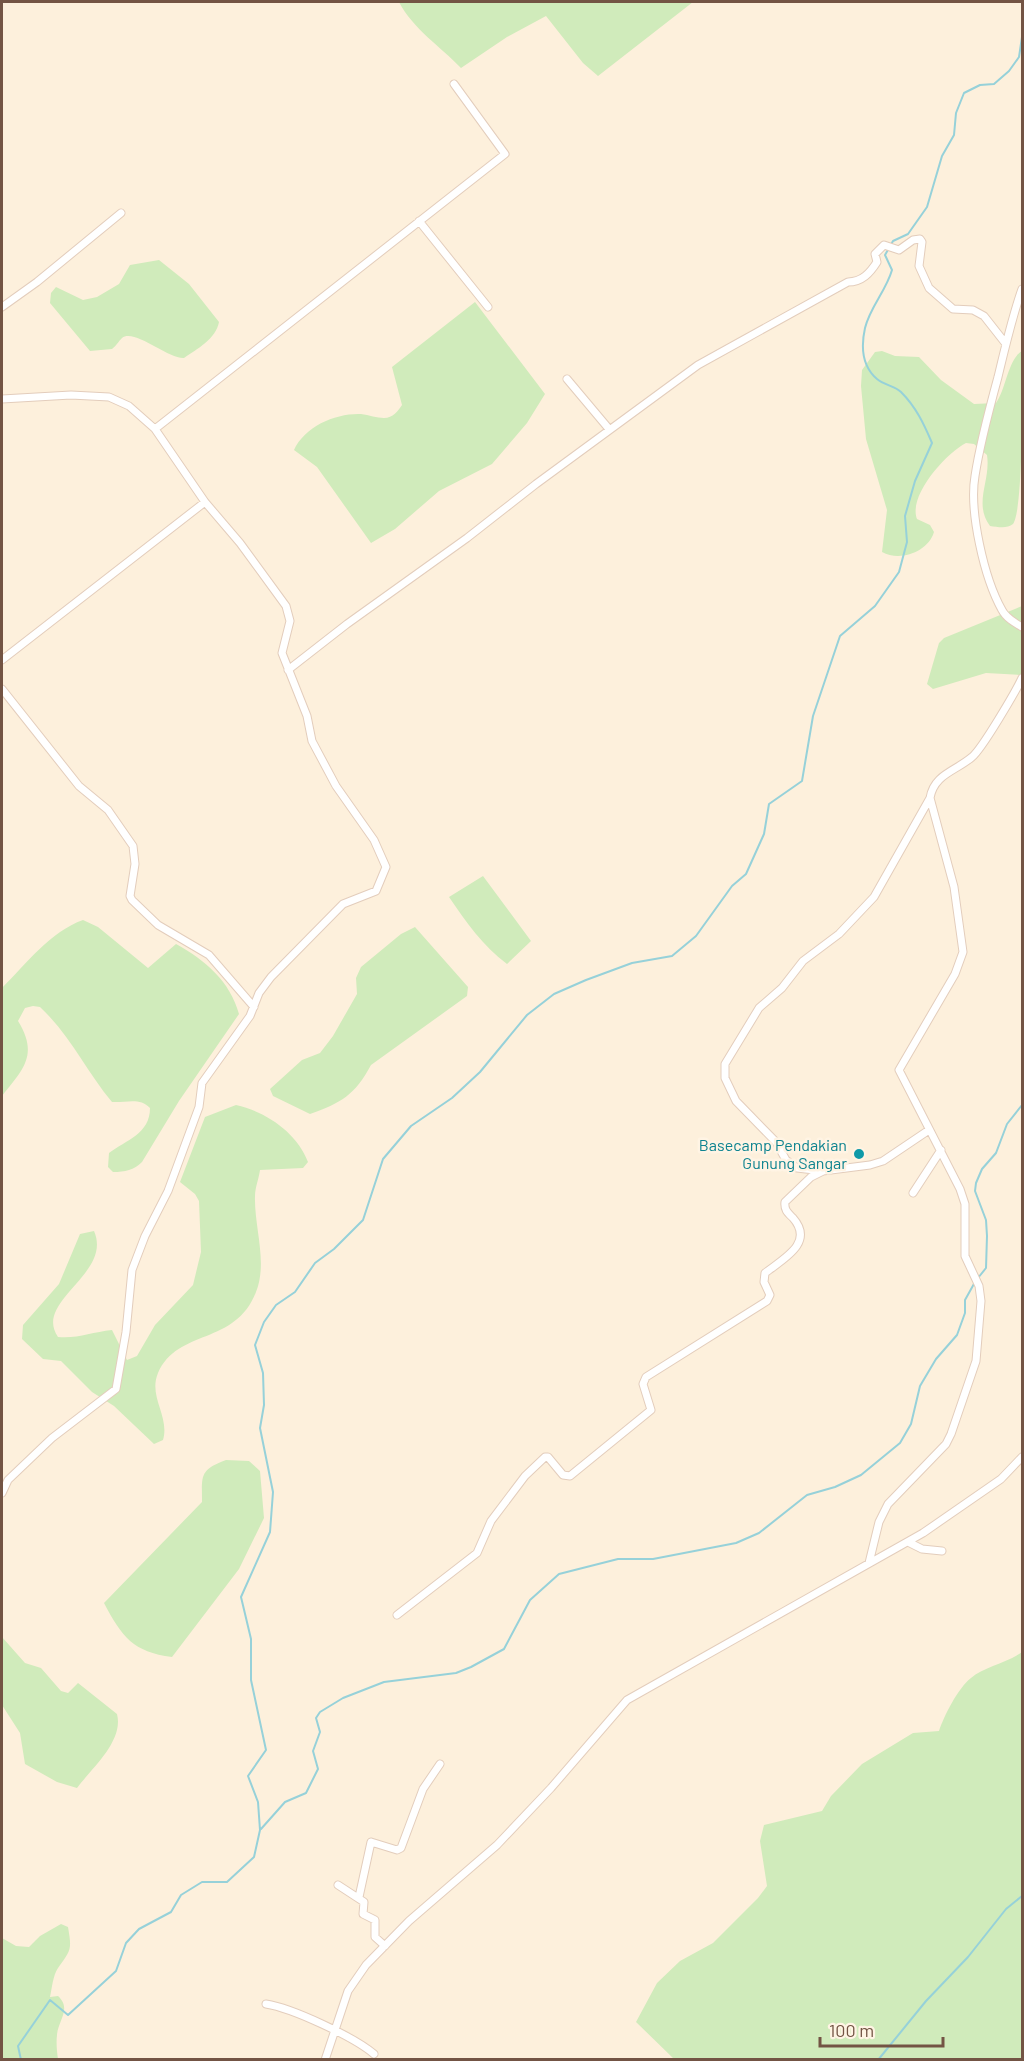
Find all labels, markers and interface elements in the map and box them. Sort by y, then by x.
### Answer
place label: Basecamp Pendakian Gunung Sangar [699,1135,847,1172]
marker: Basecamp Pendakian Gunung Sangar [852,1147,866,1161]
scale bar [820,2010,943,2048]
text: 100 m [829,2019,874,2041]

